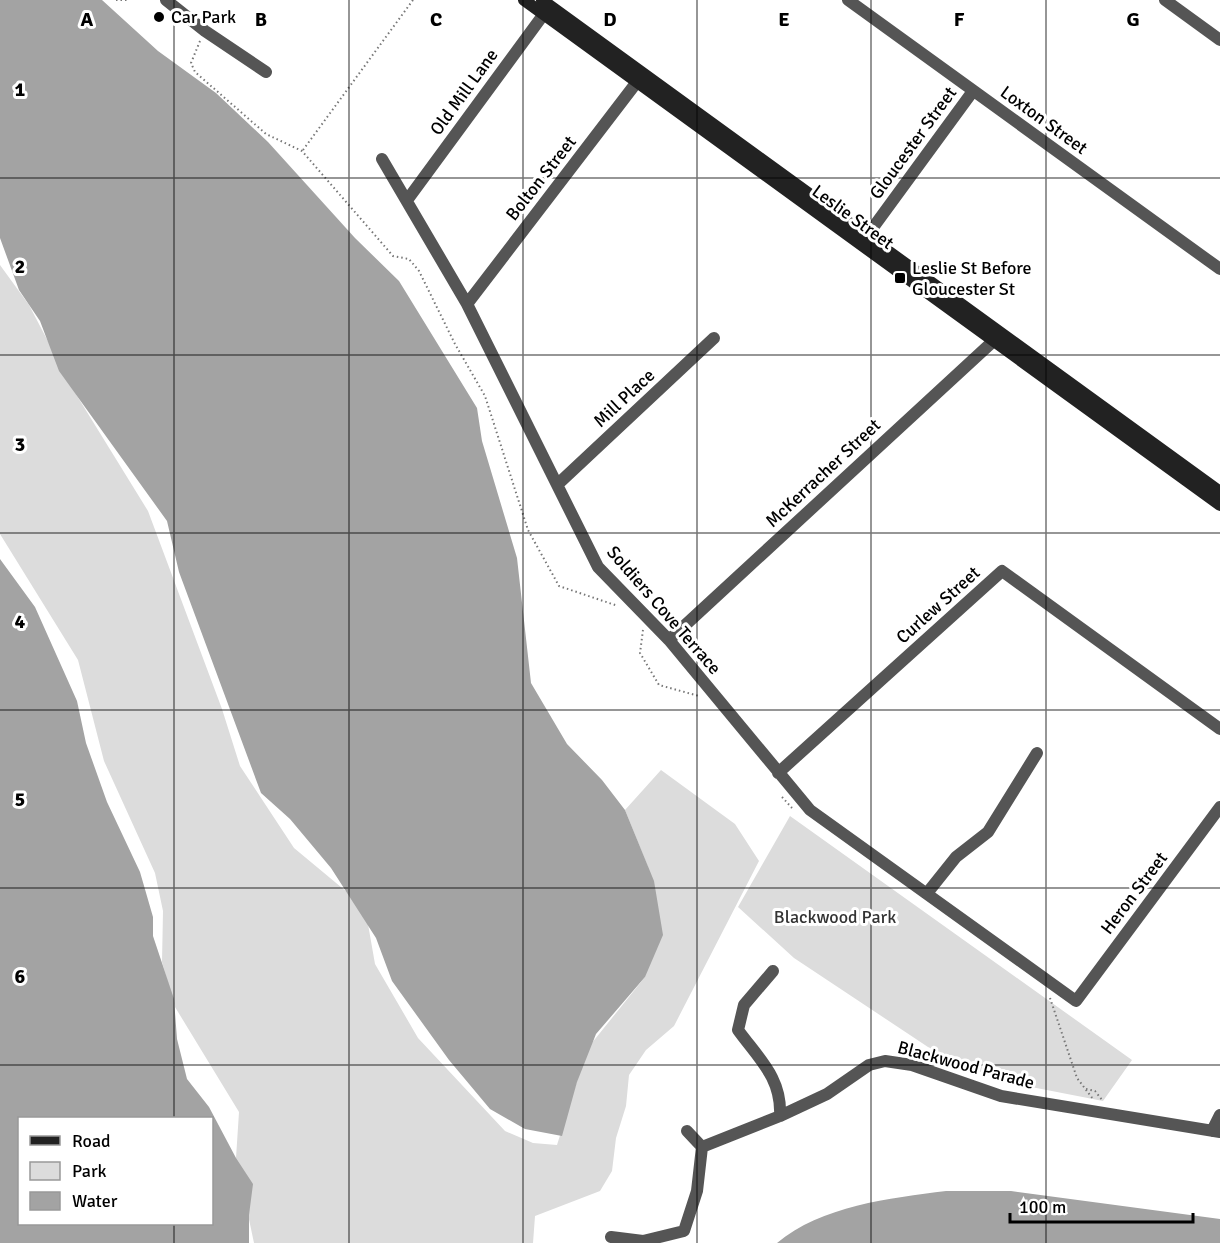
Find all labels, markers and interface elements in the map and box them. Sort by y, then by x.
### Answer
place label: Car Park [171,6,236,28]
text: A [81,7,94,32]
text: B [255,7,267,32]
text: C [430,7,442,32]
text: D [603,7,617,32]
text: E [778,7,790,32]
text: F [954,7,965,32]
text: G [1126,7,1140,32]
marker: Car Park [152,10,166,24]
street label: Old Mill Lane [425,45,503,139]
text: 1 [15,77,26,102]
street label: Loxton Street [996,81,1092,159]
street label: Gloucester Street [865,82,961,204]
street label: Bolton Street [501,131,581,225]
street label: Leslie Street [808,180,898,254]
text: 2 [15,254,25,279]
place label: Leslie St Before Gloucester St [912,257,1032,300]
marker: Leslie St Before Gloucester St [893,271,907,285]
street label: Mill Place [589,364,659,432]
street label: McKerracher Street [761,414,885,532]
text: 3 [15,432,25,457]
street label: Soldiers Cove Terrace [602,541,726,679]
street label: Curlew Street [892,562,984,648]
text: 4 [15,609,26,634]
text: 5 [15,787,25,812]
street label: Heron Street [1096,847,1172,939]
park label: Blackwood Park [774,906,896,928]
text: 6 [15,964,26,989]
street label: Blackwood Parade [895,1036,1037,1094]
legend [18,1117,213,1225]
text: Road [72,1130,111,1152]
text: Park [72,1160,107,1182]
scale bar [1010,1186,1193,1224]
text: Water [72,1190,118,1212]
text: 100 m [1019,1196,1066,1218]

